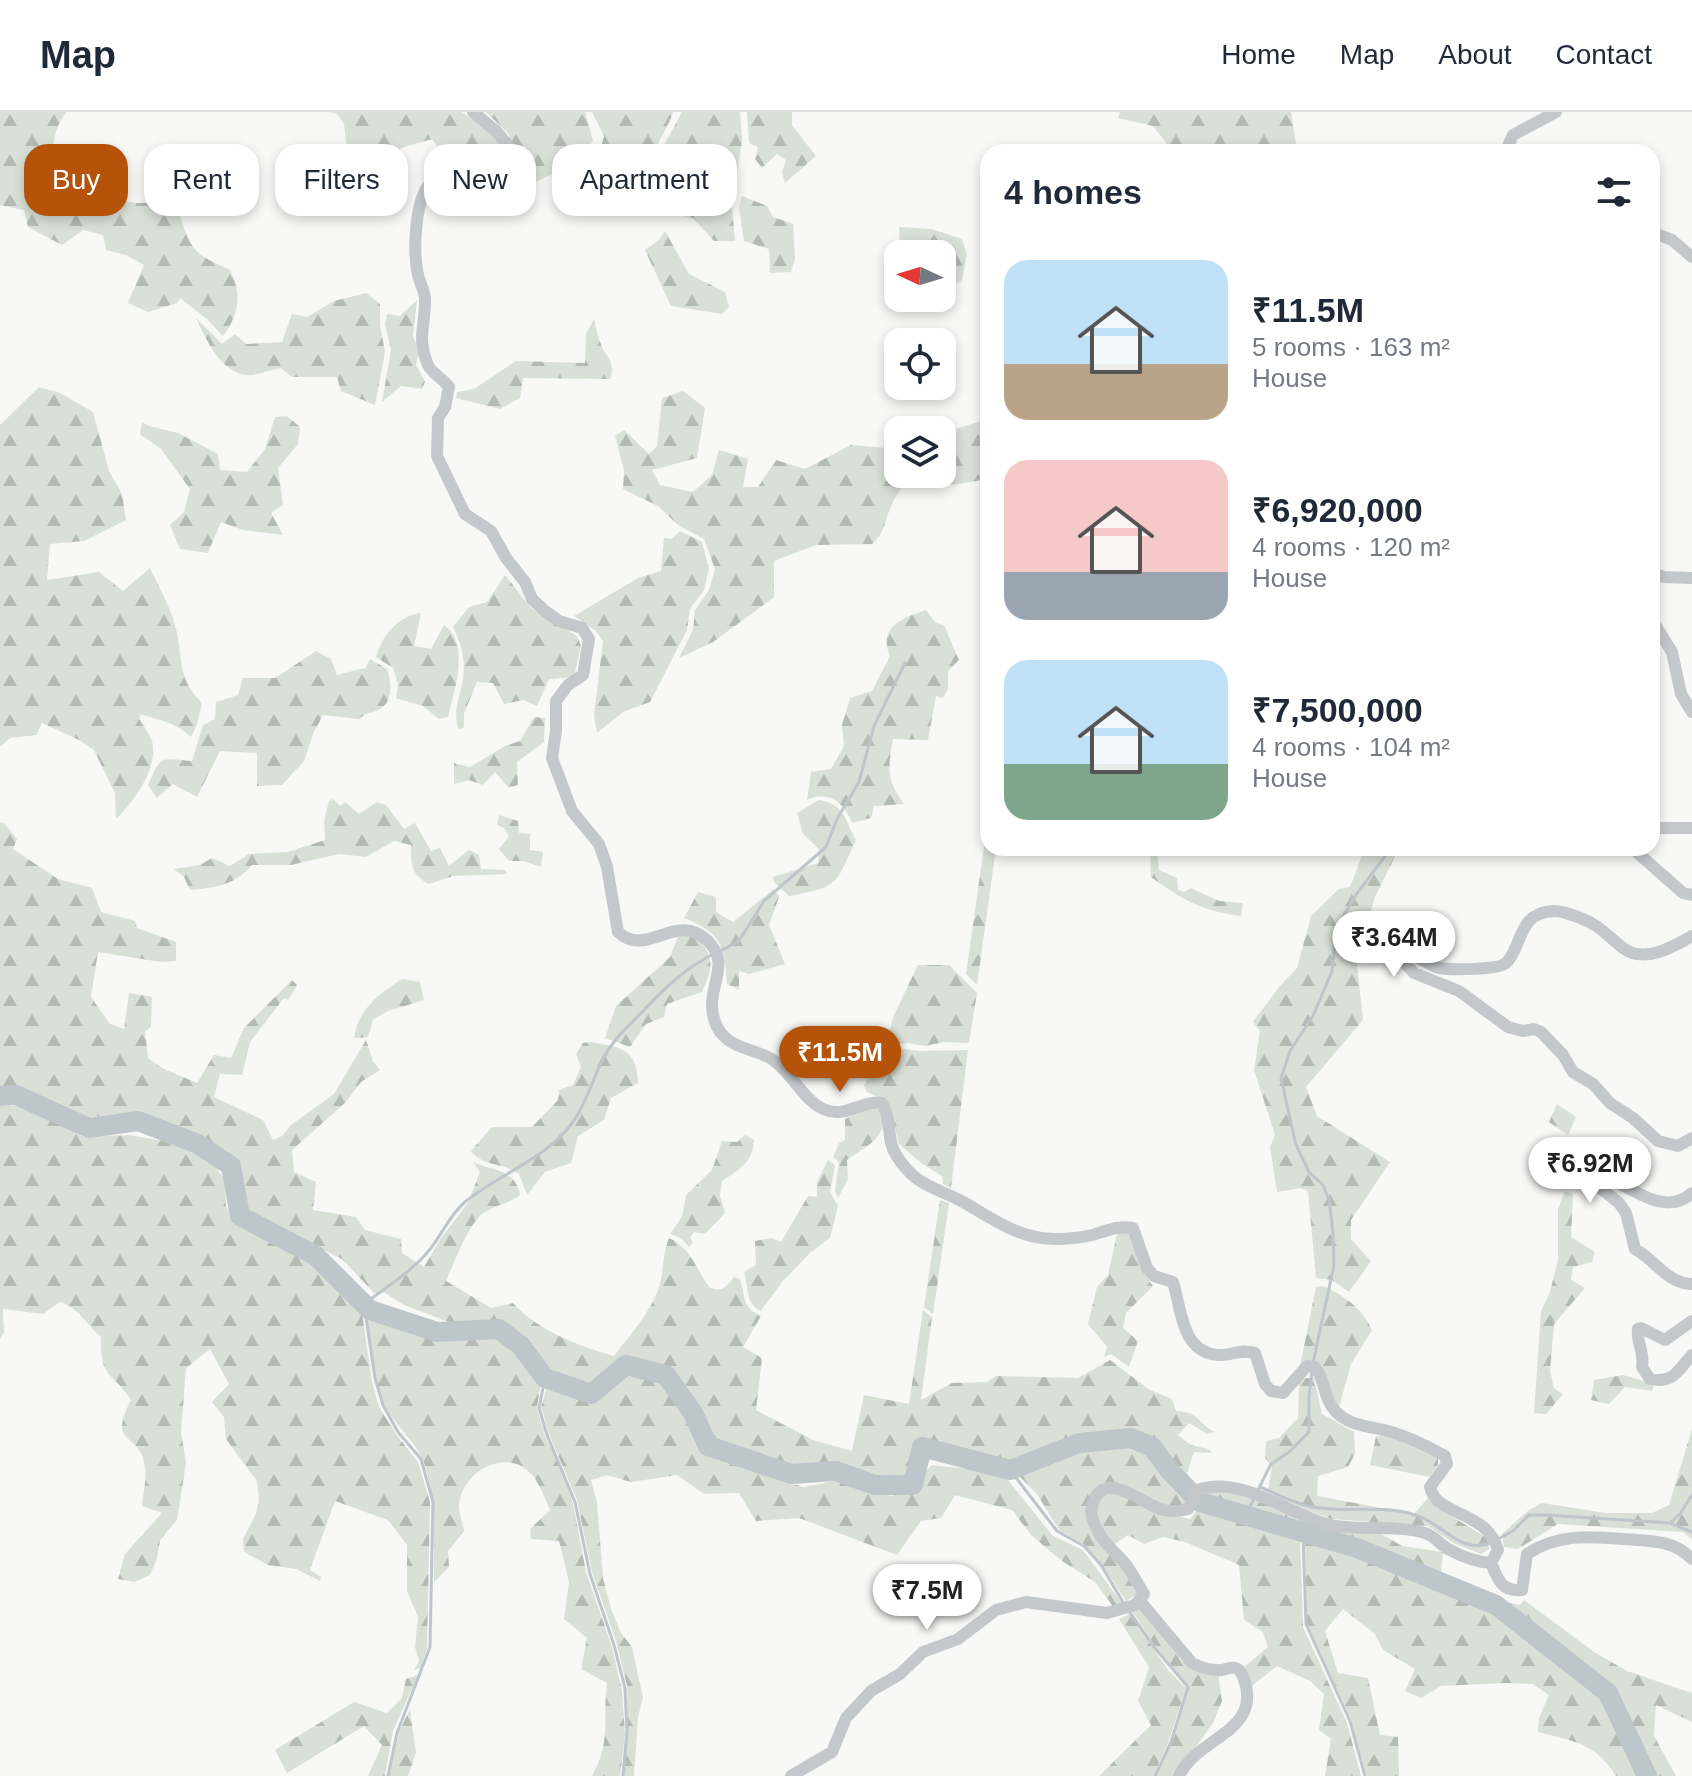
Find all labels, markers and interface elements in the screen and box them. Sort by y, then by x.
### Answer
text: Map [40,34,116,76]
text: Home [1221,39,1296,70]
text: Map [1340,39,1394,70]
text: About [1438,39,1512,70]
text: Contact [1556,39,1652,70]
chip: Buy [24,144,128,216]
chip: Rent [144,144,259,216]
chip: Filters [275,144,408,216]
chip: New [424,144,536,216]
chip: Apartment [552,144,737,216]
icon: filters [1592,170,1636,214]
text: 4 homes [1004,173,1142,211]
north arrow [884,240,956,312]
map controls [884,240,956,488]
text: ₹11.5M [1252,291,1364,329]
icon: home [1068,292,1164,388]
button: locate [884,328,956,400]
text: 5 rooms · 163 m² [1252,332,1450,362]
text: House [1252,363,1327,393]
button: layers [884,416,956,488]
text: ₹6,920,000 [1252,491,1423,529]
icon: home [1068,492,1164,588]
text: 4 rooms · 120 m² [1252,532,1450,562]
text: House [1252,563,1327,593]
text: ₹7,500,000 [1252,691,1423,729]
icon: home [1068,692,1164,788]
text: 4 rooms · 104 m² [1252,732,1450,762]
text: House [1252,763,1327,793]
pin: ₹3.64M [1329,911,1459,979]
text: ₹3.64M [1350,922,1438,952]
pin: ₹11.5M [775,1026,905,1094]
text: ₹11.5M [797,1037,883,1067]
pin: ₹6.92M [1525,1137,1655,1205]
text: ₹6.92M [1546,1148,1634,1178]
pin: ₹7.5M [871,1564,983,1632]
text: ₹7.5M [891,1575,963,1605]

